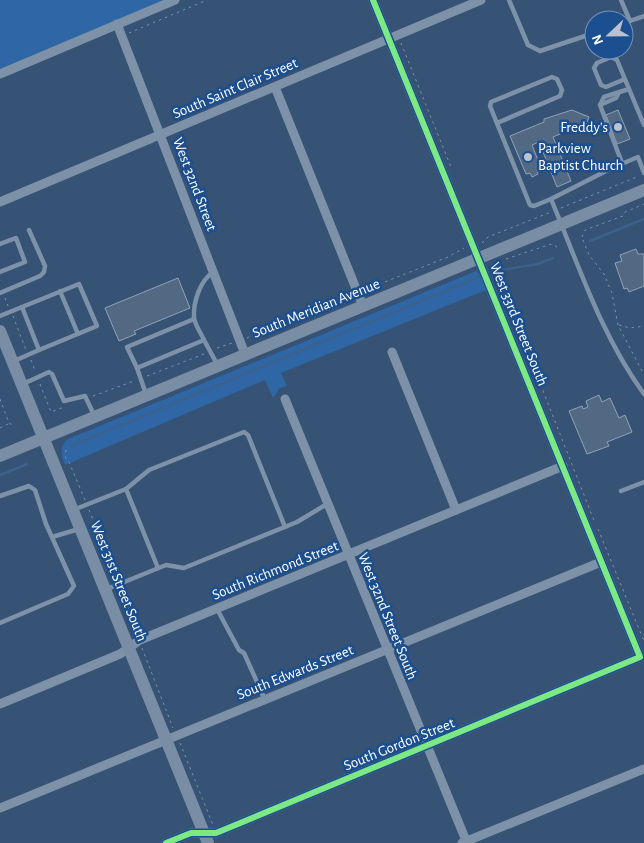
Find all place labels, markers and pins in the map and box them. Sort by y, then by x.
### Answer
place label: Freddy's [560,120,608,135]
marker: Freddy's [612,121,624,133]
place label: Parkview Baptist Church [538,141,623,173]
marker: Parkview Baptist Church [522,151,534,163]

